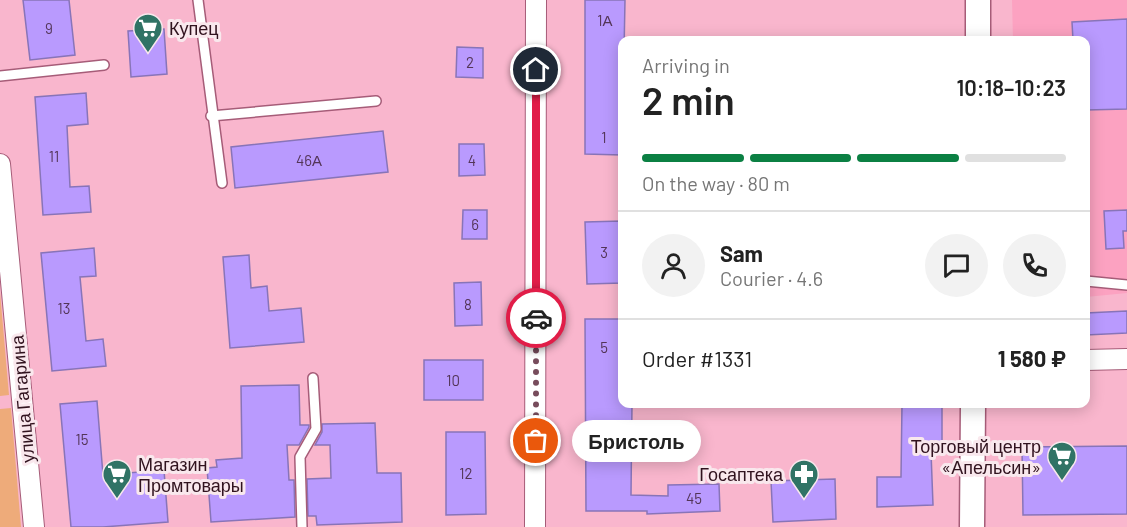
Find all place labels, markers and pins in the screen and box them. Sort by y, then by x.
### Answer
supermarket icon: Купец [132,12,164,54]
place label: Купец [169,17,219,39]
pin [510,44,561,95]
pin [510,415,561,466]
callout: Бристоль [572,420,701,462]
place label: Торговый центр «Апельсин» [911,435,1041,478]
supermarket icon: Торговый центр «Апельсин» [1046,440,1078,482]
place label: Магазин Промтовары [138,453,244,496]
supermarket icon: Магазин Промтовары [101,458,133,500]
pharmacy icon: Госаптека [788,458,820,500]
place label: Госаптека [699,463,784,485]

